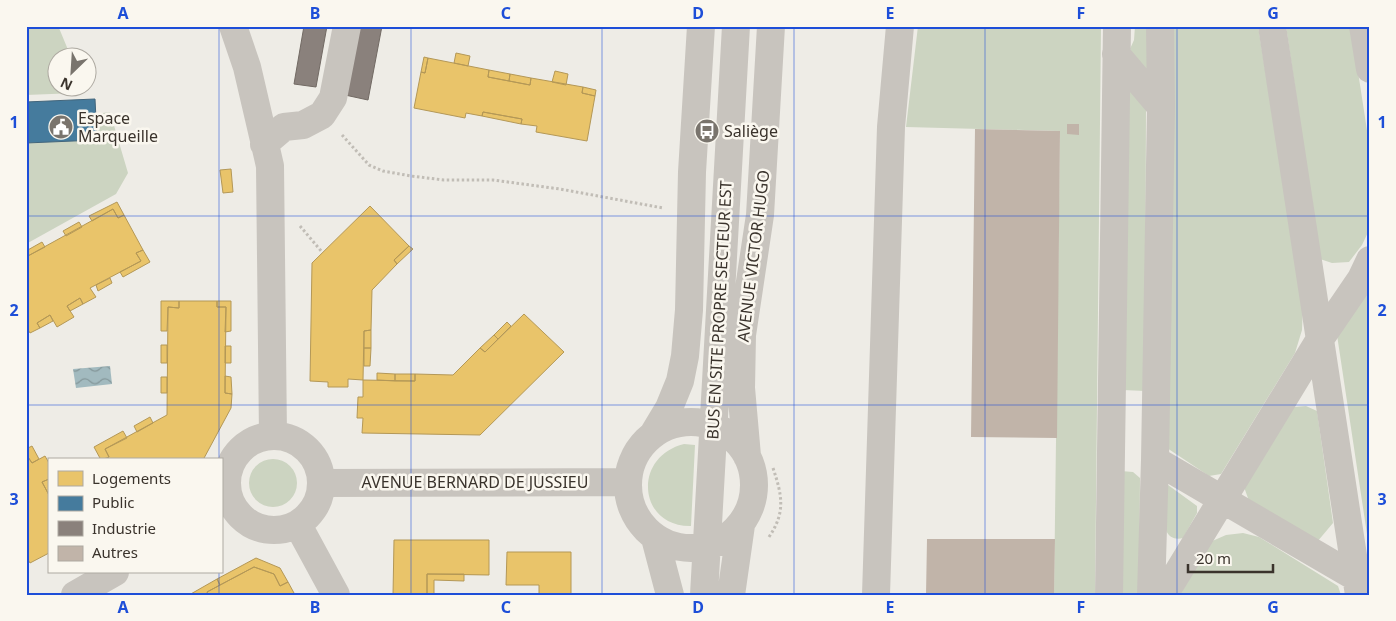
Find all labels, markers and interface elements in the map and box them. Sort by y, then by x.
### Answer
text: A [117,2,129,24]
text: B [310,2,320,24]
text: C [501,2,511,24]
text: D [692,2,704,24]
text: E [886,2,895,24]
text: F [1077,2,1085,24]
text: G [1267,2,1279,24]
north arrow [48,48,98,98]
text: N [57,73,75,95]
place label: Espace Marqueille [78,107,158,147]
text: 1 [9,111,19,133]
text: 1 [1377,111,1387,133]
public building icon: Espace Marqueille [48,114,74,140]
bus stop icon: Saliège [694,118,720,144]
place label: Saliège [724,120,778,142]
street label: AVENUE VICTOR HUGO [732,169,774,343]
street label: BUS EN SITE PROPRE SECTEUR EST [701,180,737,440]
text: 2 [9,299,19,321]
text: 2 [1377,299,1387,321]
legend [48,458,222,574]
text: Logements [92,468,171,488]
street label: AVENUE BERNARD DE JUSSIEU [362,471,588,493]
text: 3 [9,488,19,510]
text: 3 [1377,488,1387,510]
text: Public [92,492,135,512]
text: Industrie [92,518,156,538]
scale bar [1188,541,1274,573]
text: Autres [92,542,138,562]
text: 20 m [1196,548,1231,568]
text: A [117,596,129,618]
text: B [310,596,320,618]
text: C [501,596,511,618]
text: D [692,596,704,618]
text: E [886,596,895,618]
text: F [1077,596,1085,618]
text: G [1267,596,1279,618]

